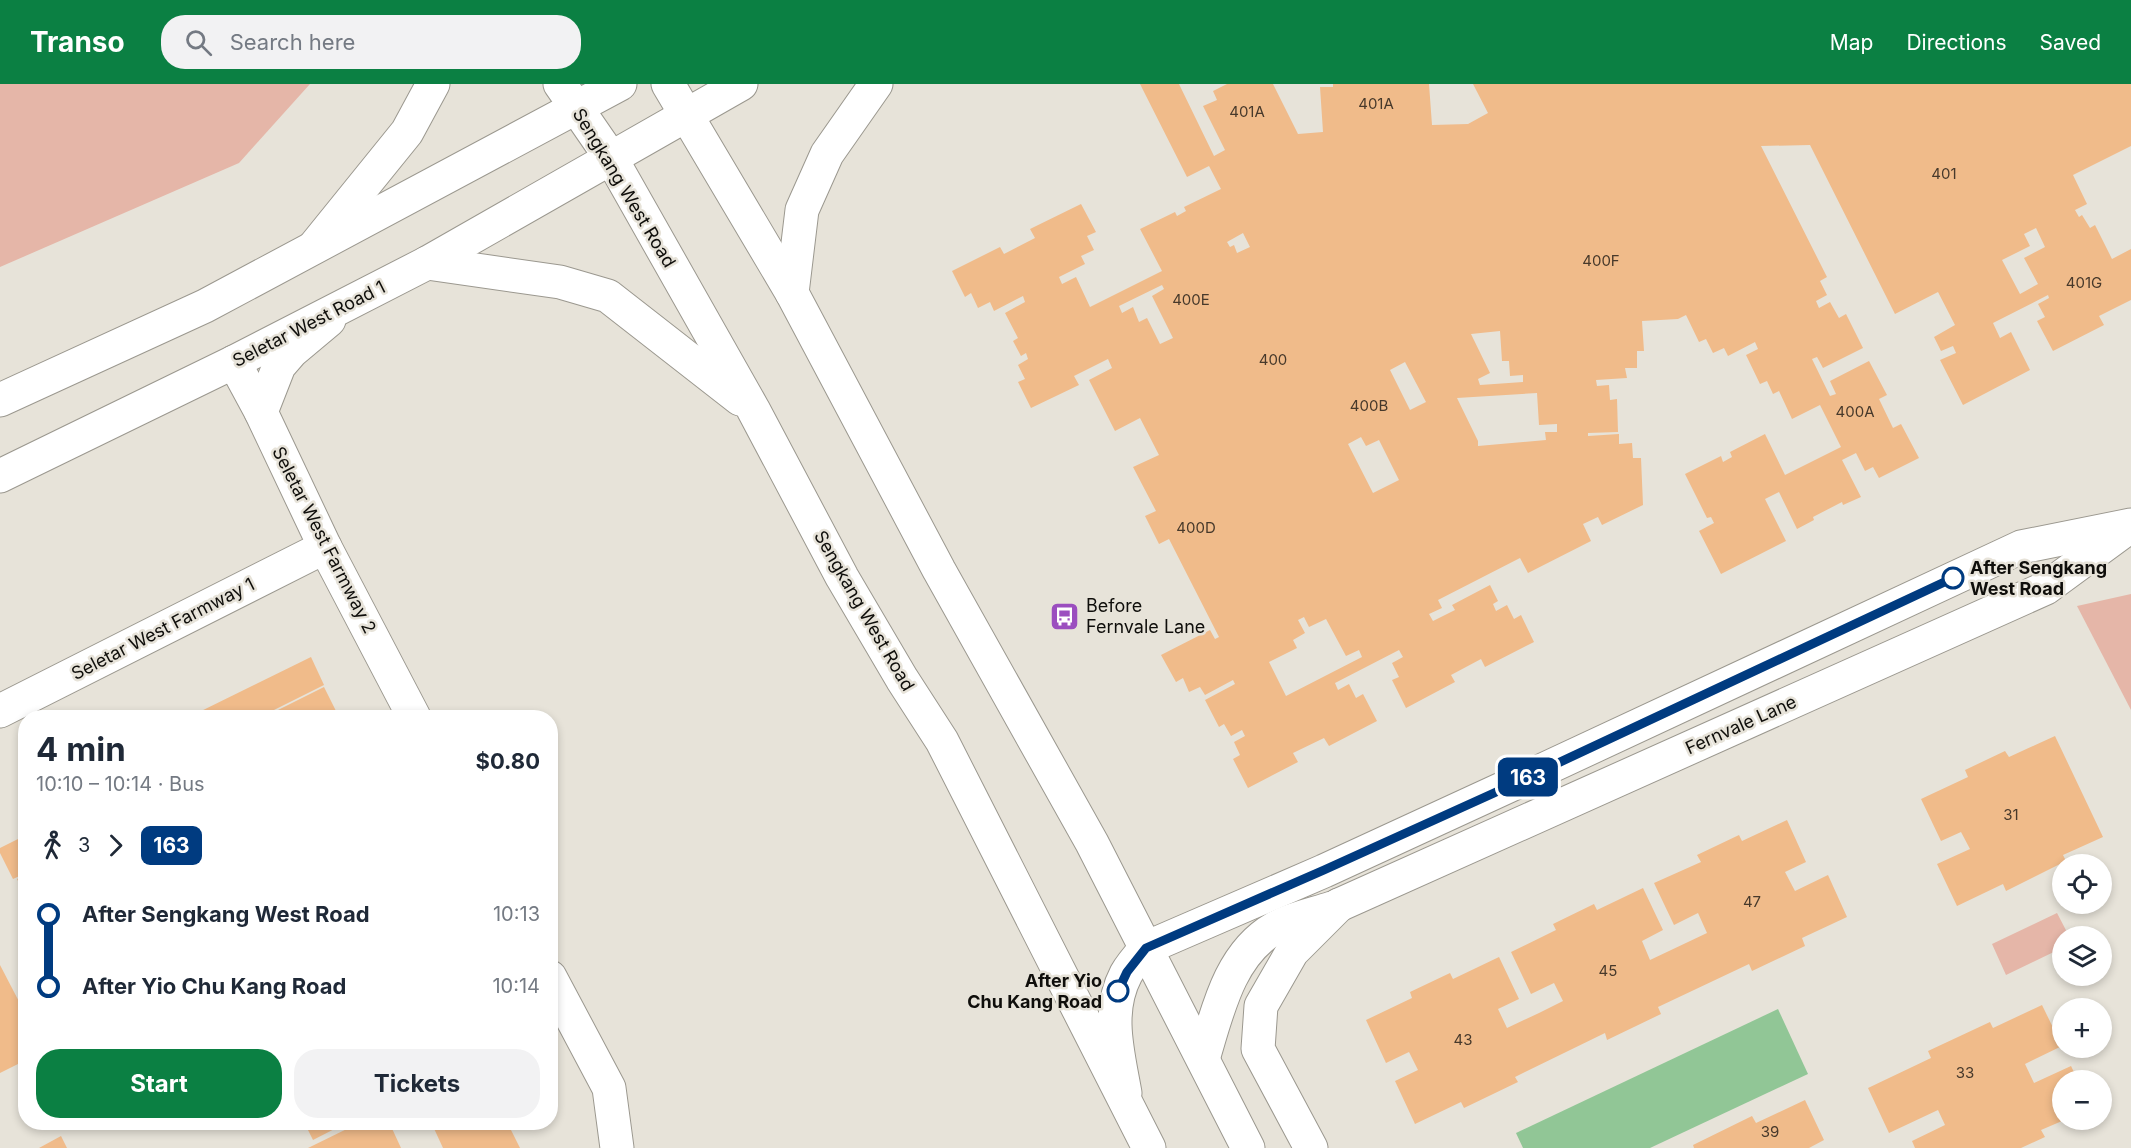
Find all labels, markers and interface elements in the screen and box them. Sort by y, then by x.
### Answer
search box [161,15,581,69]
text: Transo [30,25,125,59]
icon: search [182,26,215,59]
text: Search here [230,29,355,55]
text: Map [1830,30,1873,55]
text: Directions [1906,30,2007,55]
text: Saved [2040,30,2101,55]
house number: 401A [1358,94,1394,113]
house number: 401A [1229,102,1265,121]
street label: Sengkang West Road [569,104,680,271]
house number: 401 [1931,164,1957,183]
house number: 400F [1582,251,1620,270]
house number: 401G [2066,273,2102,292]
street label: Seletar West Road 1 [229,276,389,371]
house number: 400E [1172,290,1210,309]
house number: 400 [1259,350,1287,369]
house number: 400B [1350,396,1388,415]
house number: 400A [1836,402,1874,421]
street label: Seletar West Farmway 2 [268,443,381,637]
house number: 400D [1176,518,1216,537]
street label: Sengkang West Road [810,527,919,695]
place label: After Sengkang West Road [1970,557,2107,599]
marker: After Sengkang West Road [1942,567,1964,589]
street label: Seletar West Farmway 1 [68,573,258,684]
place label: Before Fernvale Lane [1086,595,1205,637]
bus stop icon: Before Fernvale Lane [1049,600,1081,632]
street label: Fernvale Lane [1682,691,1800,758]
text: 4 min [36,729,126,769]
text: $0.80 [476,748,540,774]
line badge: 163 [1494,758,1562,796]
text: 163 [1510,765,1546,790]
text: 10:10 – 10:14 · Bus [36,772,205,796]
house number: 31 [2003,805,2019,824]
icon: walk [36,829,69,862]
icon: forward [99,829,132,862]
text: 3 [78,833,90,857]
text: 163 [153,833,190,858]
map controls [2052,854,2112,1130]
button: locate [2052,854,2112,914]
house number: 47 [1743,892,1761,911]
text: After Sengkang West Road [82,901,370,927]
text: 10:13 [493,902,540,926]
button: layers [2052,926,2112,986]
house number: 45 [1599,961,1617,980]
place label: After Yio Chu Kang Road [967,970,1102,1012]
text: After Yio Chu Kang Road [82,973,346,999]
text: 10:14 [492,974,540,998]
marker: After Yio Chu Kang Road [1107,980,1129,1002]
button: + [2052,998,2112,1058]
house number: 43 [1454,1030,1472,1049]
button: Start [36,1049,282,1118]
button: Tickets [294,1049,540,1118]
house number: 33 [1956,1063,1974,1082]
button: − [2052,1070,2112,1130]
house number: 39 [1761,1122,1779,1141]

